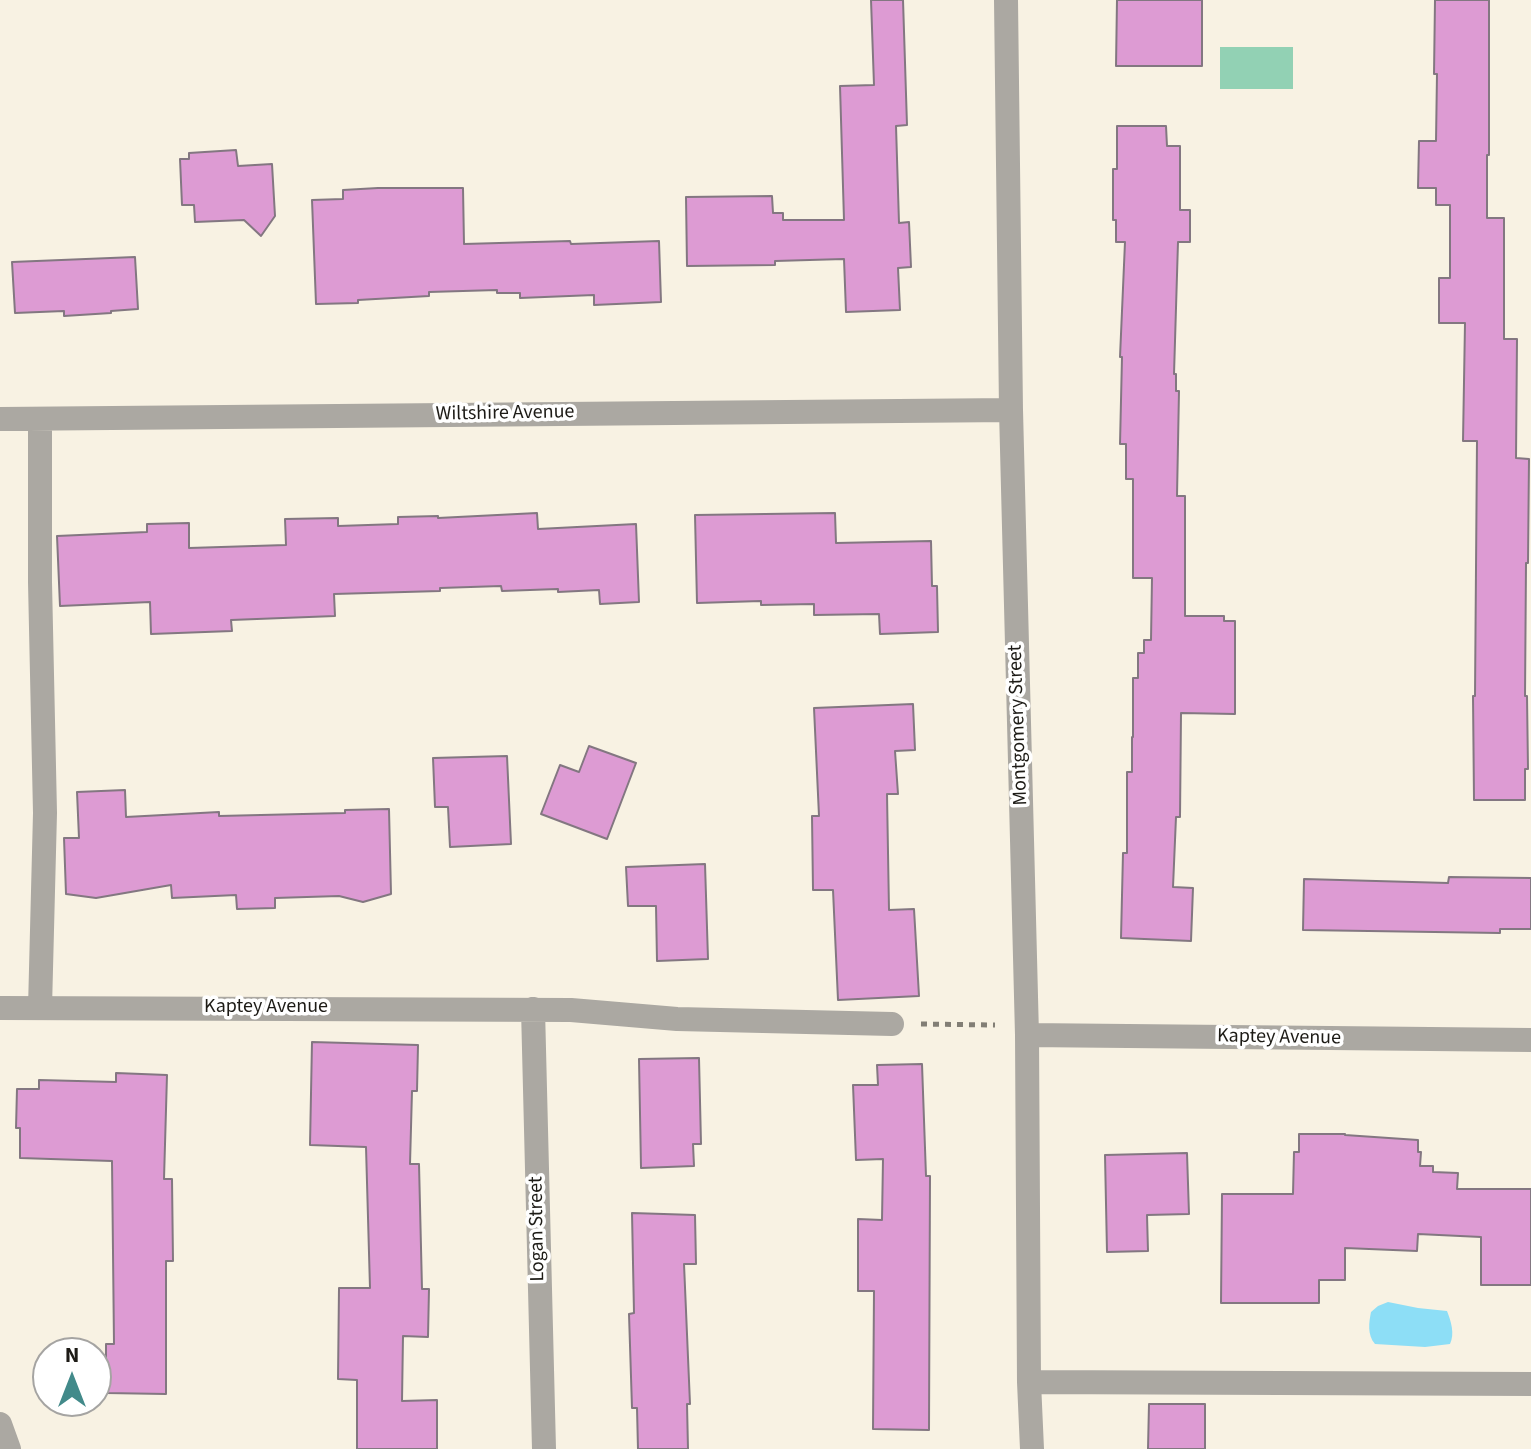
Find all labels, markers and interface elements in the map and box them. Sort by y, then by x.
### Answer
street label: Wiltshire Avenue [435,401,575,427]
street label: Montgomery Street [1004,644,1034,806]
street label: Kaptey Avenue [204,996,328,1020]
street label: Kaptey Avenue [1217,1025,1341,1051]
street label: Logan Street [525,1176,551,1282]
north arrow [32,1337,112,1417]
text: N [65,1339,79,1371]

